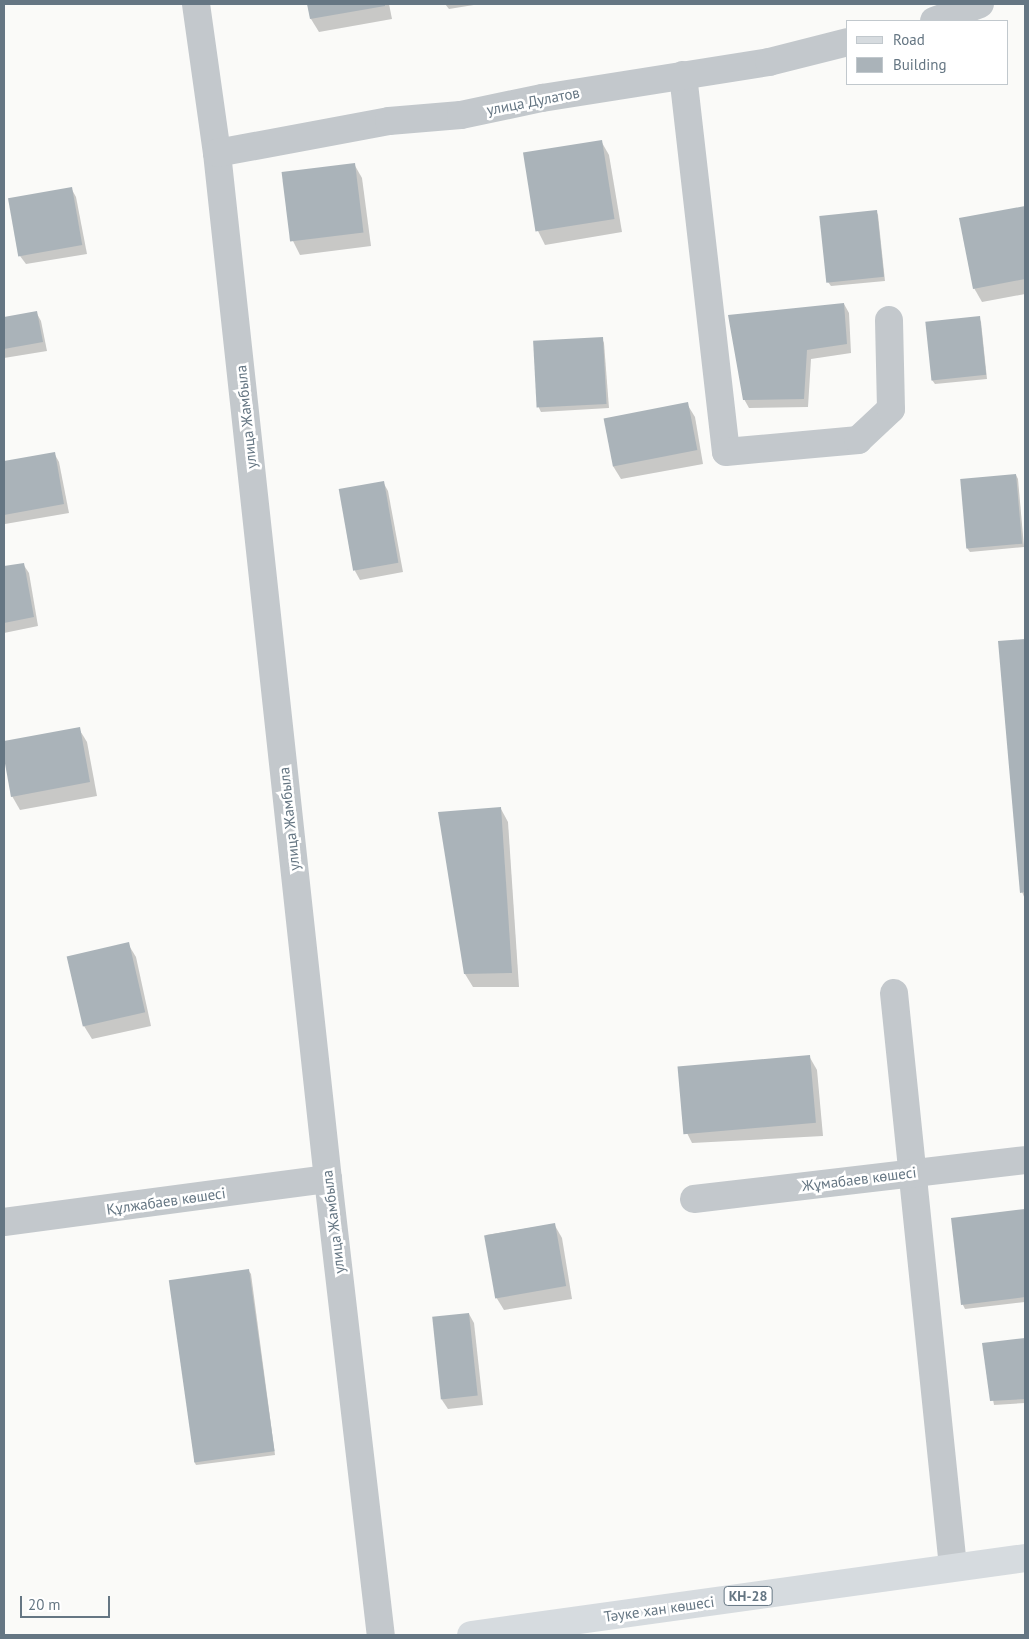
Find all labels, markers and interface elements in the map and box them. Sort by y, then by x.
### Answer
legend [846,20,1009,85]
text: Road [893,30,925,49]
text: Building [893,55,947,74]
street label: улица Дулатов [485,83,581,119]
street label: улица Жамбыла [232,364,260,470]
street label: улица Жамбыла [275,766,303,872]
street label: Жұмабаев көшесі [801,1163,917,1195]
street label: улица Жамбыла [318,1169,348,1275]
street label: Құлжабаев көшесі [105,1184,227,1218]
road number: КН-28 [723,1584,773,1608]
scale bar [22,1586,112,1618]
street label: Тәуке хан көшесі [603,1592,715,1626]
text: 20 m [28,1595,61,1614]

